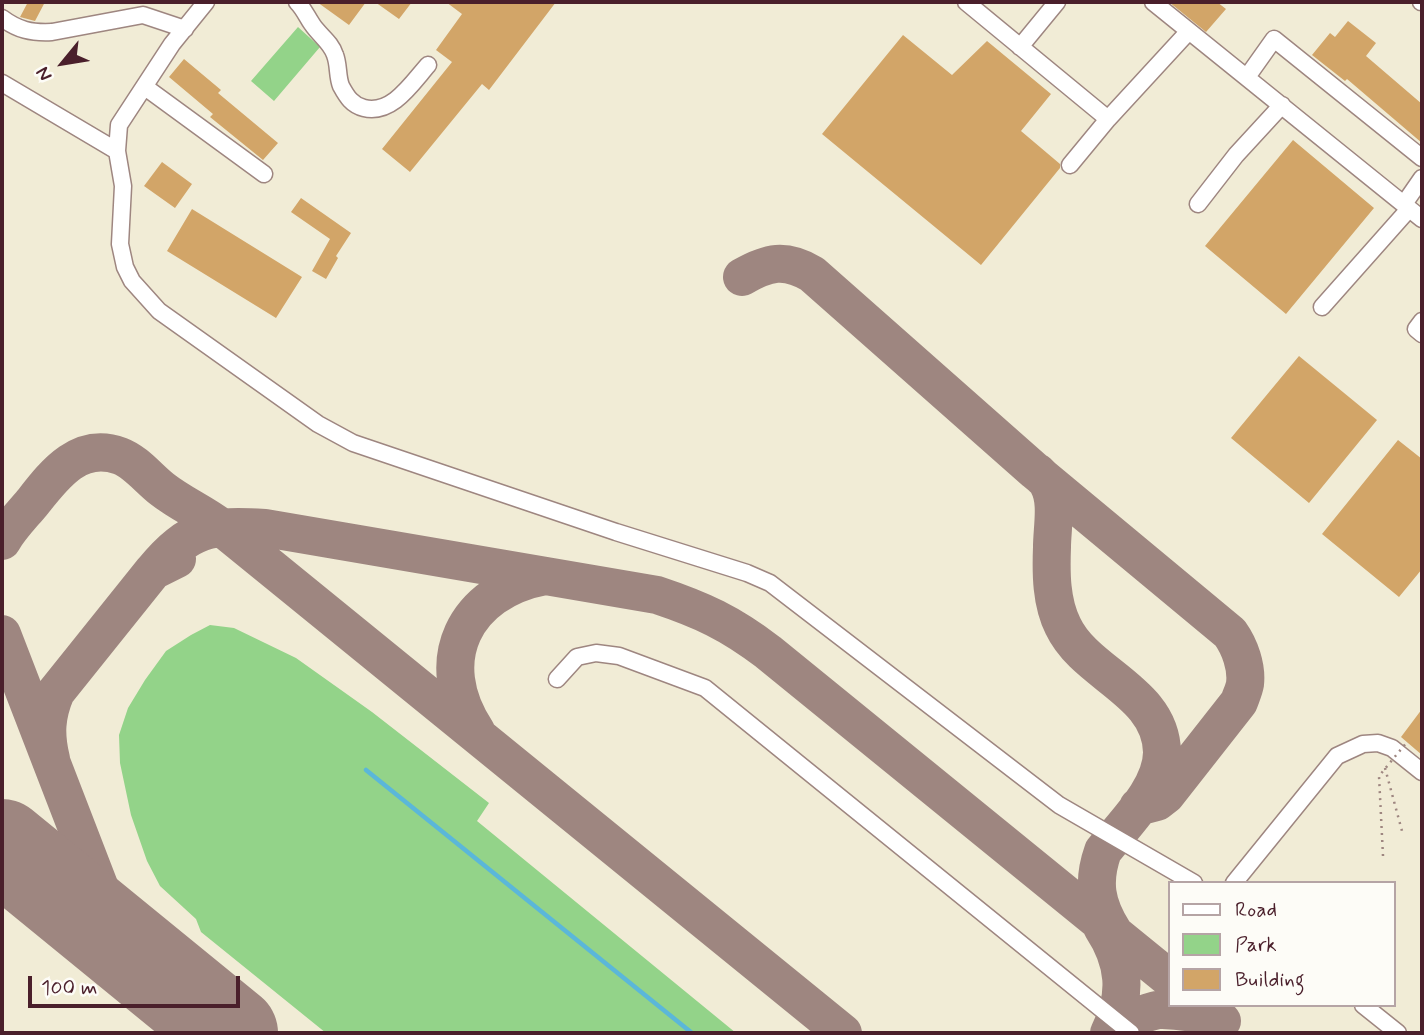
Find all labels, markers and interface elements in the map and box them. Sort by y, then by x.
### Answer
north arrow [28,28,98,98]
text: N [30,62,58,85]
legend [1168,881,1396,1007]
text: Road [1235,896,1277,924]
text: Park [1235,931,1277,959]
scale bar [32,962,243,1006]
text: Building [1235,966,1305,994]
text: 100 m [41,974,97,1002]

